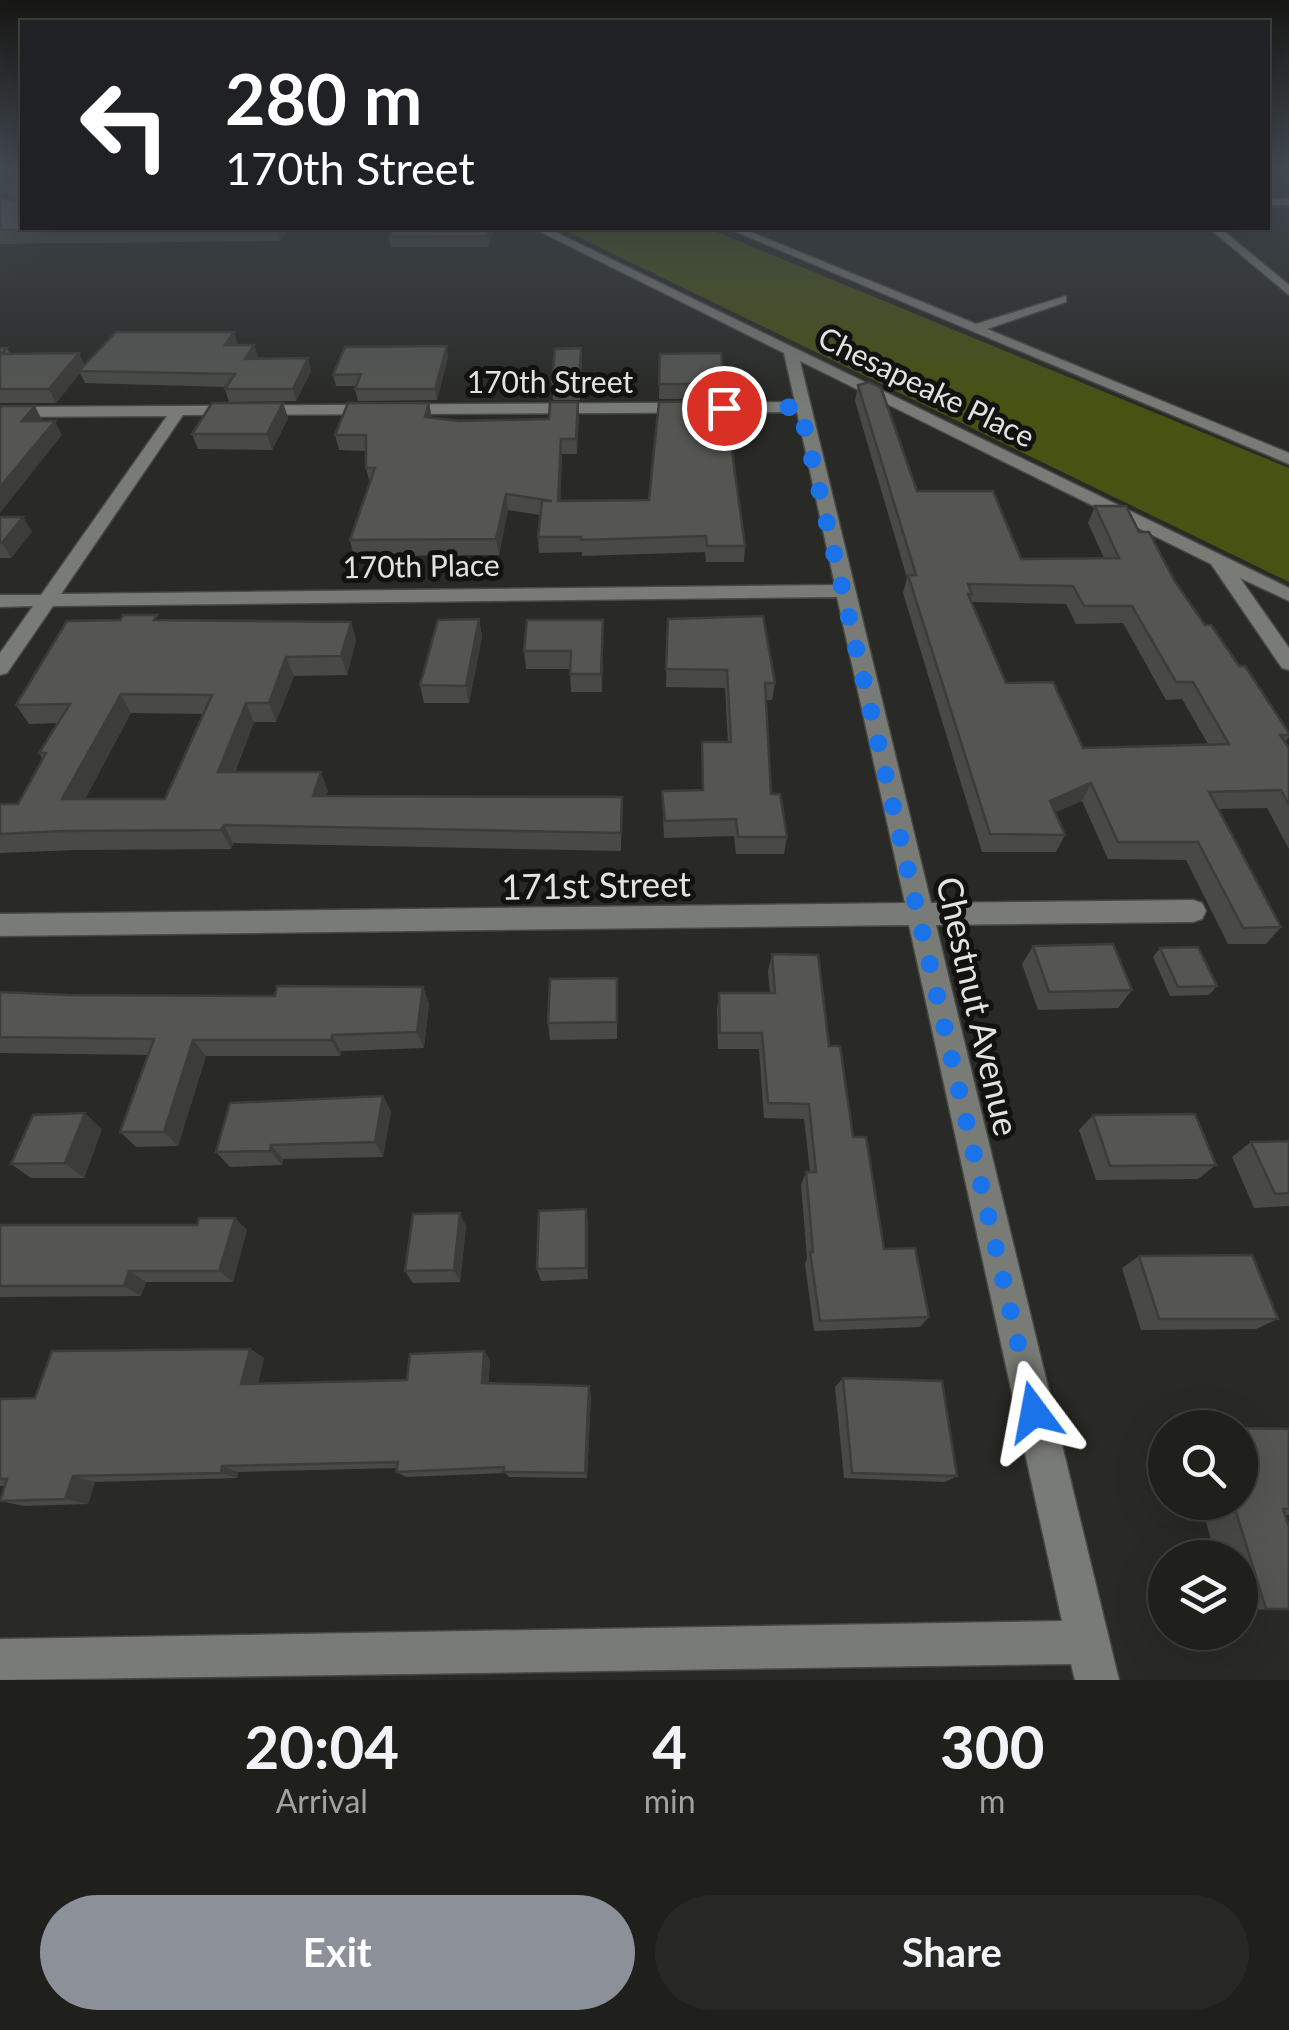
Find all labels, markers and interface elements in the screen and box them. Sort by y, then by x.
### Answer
text: 280 m [225,56,422,140]
icon: left [60,60,190,190]
text: 170th Street [225,141,475,195]
street label: Chesapeake Place [813,318,1041,454]
street label: 170th Street [467,363,633,399]
pin [682,366,767,451]
icon: arrive [697,381,752,436]
street label: 170th Place [342,546,500,584]
street label: 171st Street [501,861,692,907]
street label: Chestnut Avenue [929,872,1029,1140]
position arrow [982,1360,1086,1464]
map controls [1148,1410,1258,1650]
button: search [1148,1410,1258,1520]
button: layers [1148,1540,1258,1650]
text: 20:04 [245,1710,399,1782]
text: 4 [652,1710,687,1782]
text: 300 [940,1710,1044,1782]
text: Arrival [276,1781,368,1820]
text: min [644,1781,696,1820]
text: m [979,1781,1005,1820]
button: Exit [40,1895,635,2010]
button: Share [655,1895,1249,2010]

